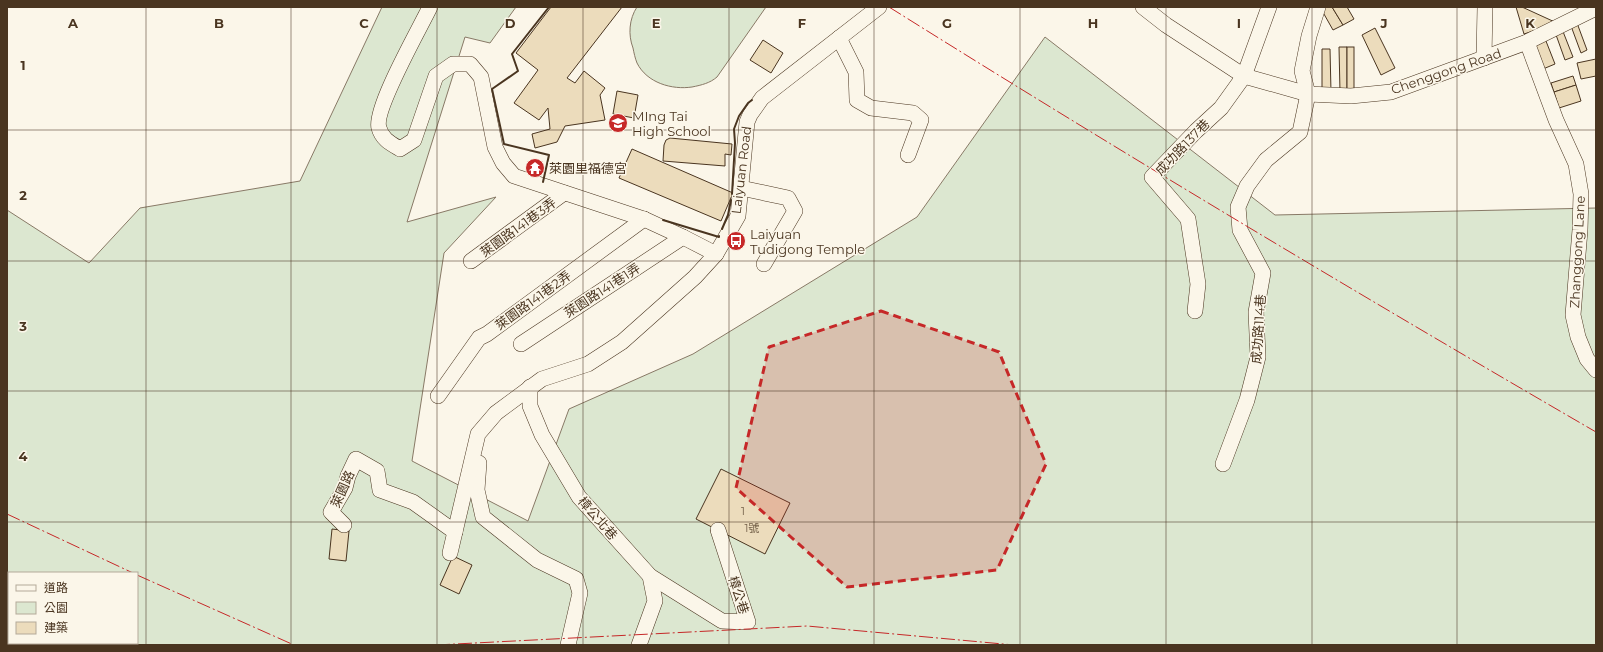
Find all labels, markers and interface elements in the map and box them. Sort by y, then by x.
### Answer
text: A [67,15,79,31]
text: B [214,15,224,31]
text: C [359,15,369,31]
text: D [505,15,516,31]
text: E [652,15,661,31]
text: F [798,15,806,31]
text: G [942,15,952,31]
text: H [1088,15,1098,31]
text: I [1237,15,1241,31]
text: J [1379,15,1388,31]
text: K [1525,15,1535,31]
street label: Chenggong Road [1389,45,1503,97]
text: 1 [20,57,26,73]
place label: MIng Tai High School [632,108,711,139]
school or university icon: MIng Tai High School [607,112,629,134]
street label: 成功路137巷 [1151,116,1213,178]
street label: Laiyuan Road [728,125,754,215]
temple icon: 萊園里福德宮 [524,157,546,179]
place label: 萊園里福德宮 [549,160,627,176]
text: 2 [19,187,27,203]
street label: 萊園路141巷3弄 [477,194,559,260]
street label: Zhanggong Lane [1566,195,1588,309]
place label: Laiyuan Tudigong Temple [750,226,865,257]
bus stop icon: Laiyuan Tudigong Temple [725,230,747,252]
street label: 萊園路141巷1弄 [561,260,643,320]
street label: 萊園路141巷2弄 [492,267,574,333]
street label: 成功路114巷 [1248,294,1268,364]
text: 3 [18,318,27,334]
text: 4 [19,448,28,464]
street label: 萊園路 [327,468,357,510]
street label: 樟公北巷 [575,493,621,543]
house number: 1 [741,504,745,518]
house number: 1號 [745,521,759,535]
legend [8,572,138,644]
street label: 樟公巷 [725,574,753,616]
text: 道路 [44,580,68,595]
text: 公園 [44,600,68,615]
text: 建築 [44,620,68,635]

